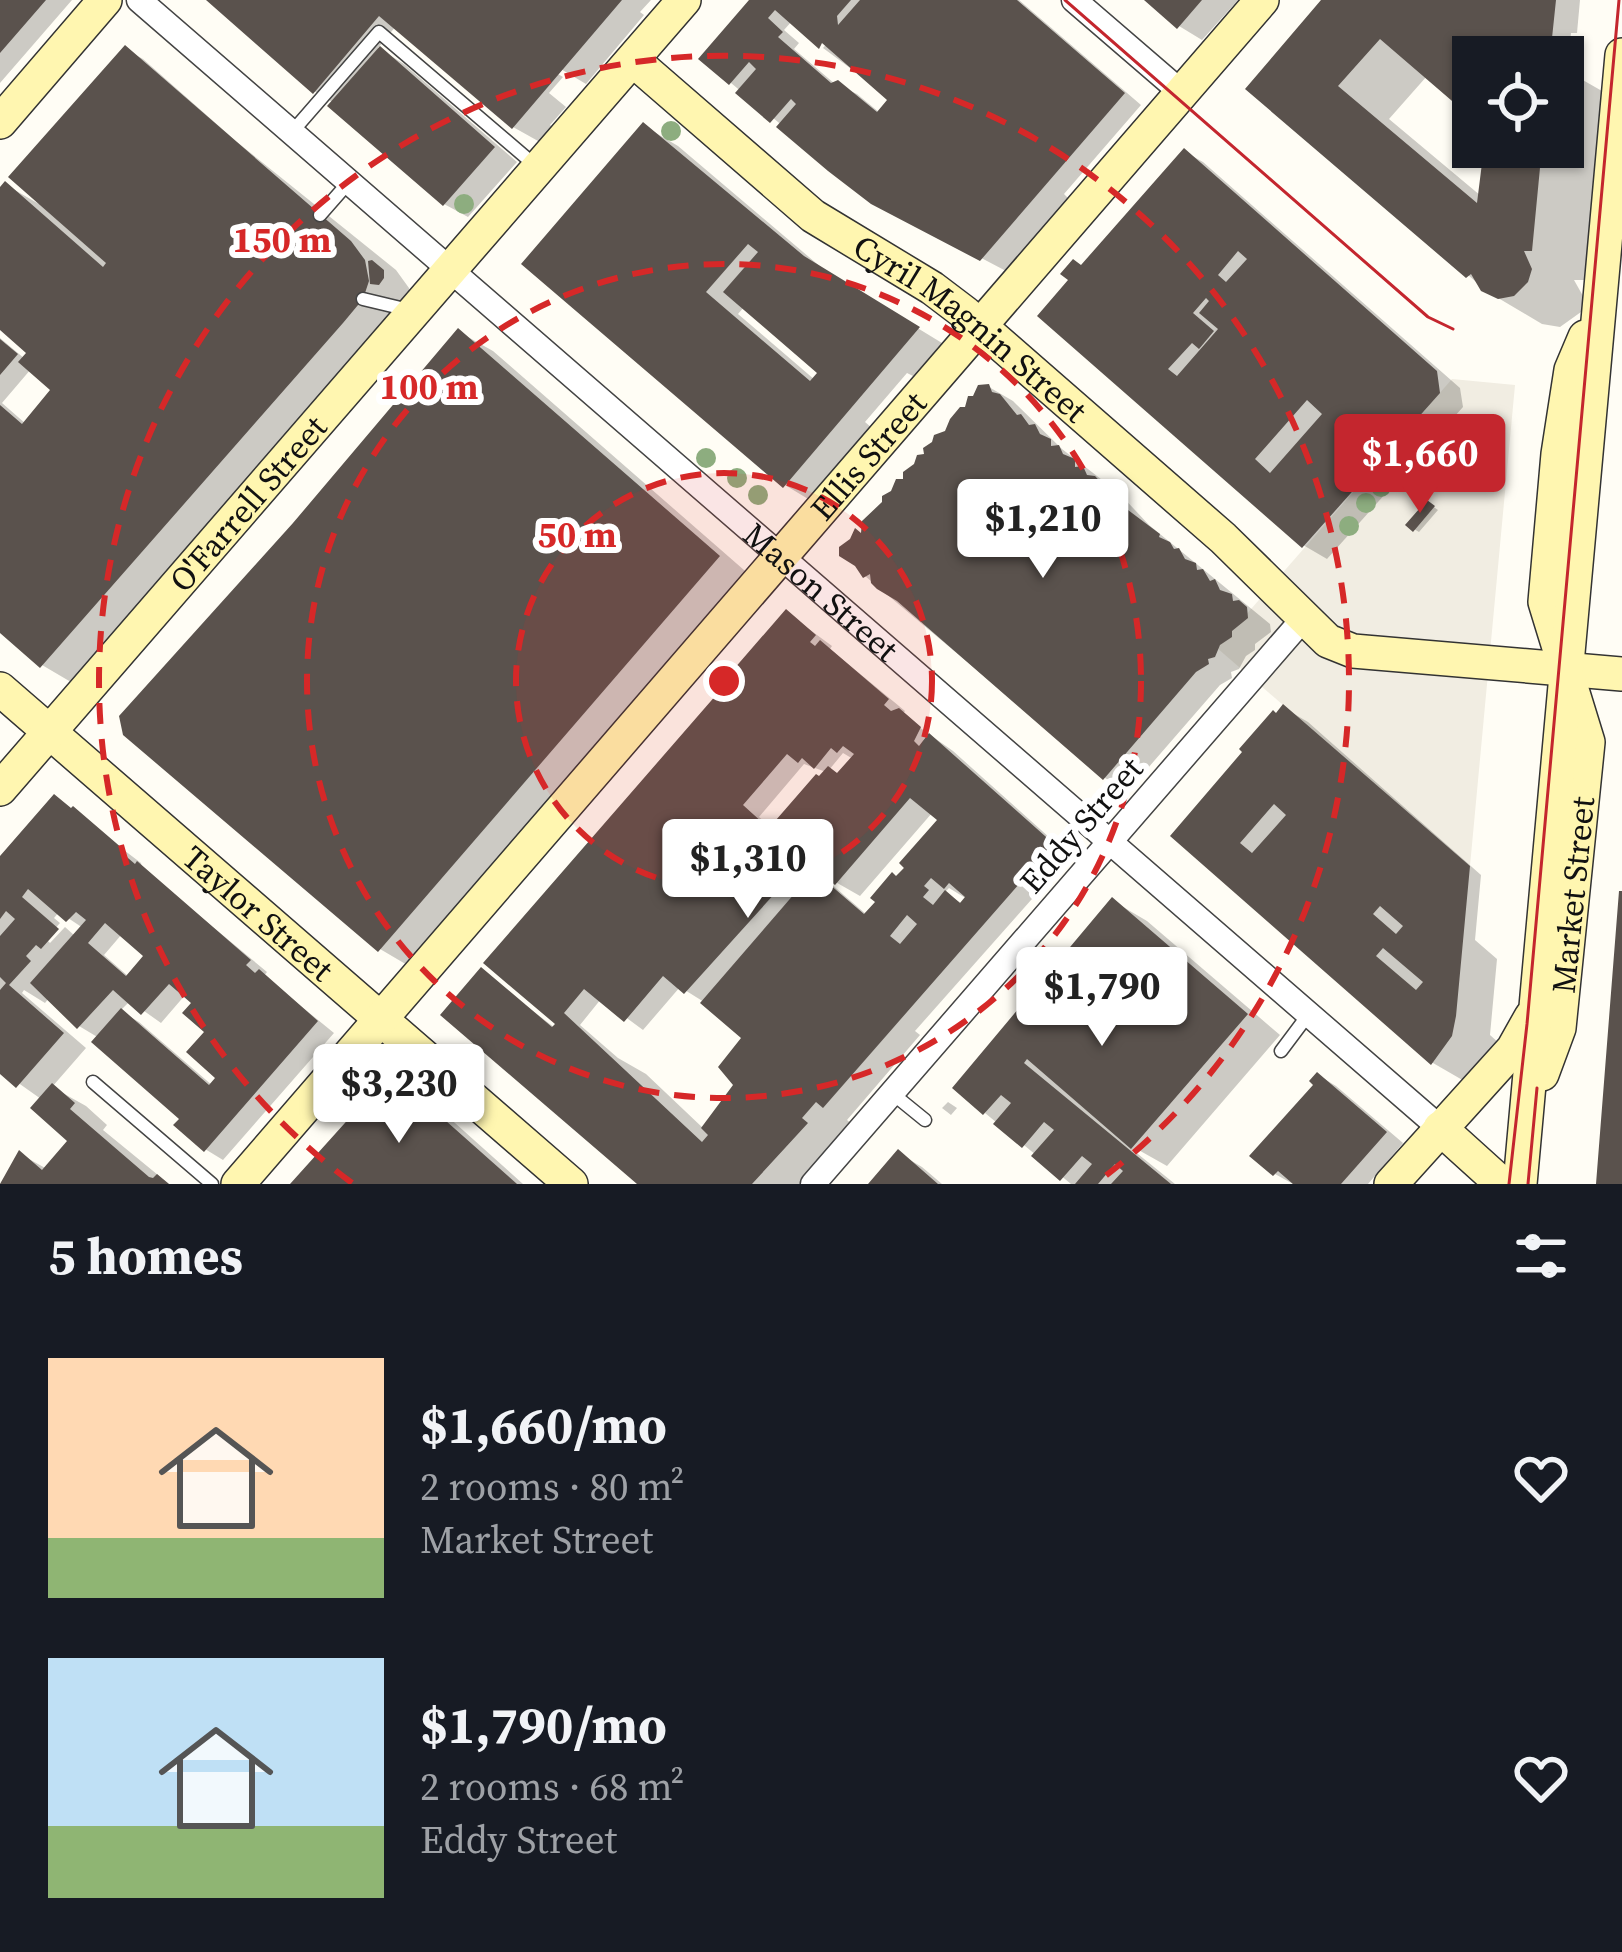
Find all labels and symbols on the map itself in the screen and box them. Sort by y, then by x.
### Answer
text: 150 m [233,215,331,264]
street label: Cyril Magnin Street [845,223,1097,432]
text: 100 m [380,362,478,411]
street label: Ellis Street [800,381,936,530]
street label: O'Farrell Street [159,405,337,601]
pin: $1,660 [1322,414,1518,516]
pin: $1,210 [945,479,1141,581]
text: 50 m [537,510,617,559]
street label: Mason Street [734,512,909,671]
centre of rings [703,660,745,702]
street label: Eddy Street [1009,747,1153,903]
street label: Market Street [1540,794,1605,995]
pin: $1,310 [650,819,846,921]
street label: Taylor Street [173,835,344,991]
pin: $1,790 [1004,947,1200,1049]
pin: $3,230 [301,1044,497,1146]

